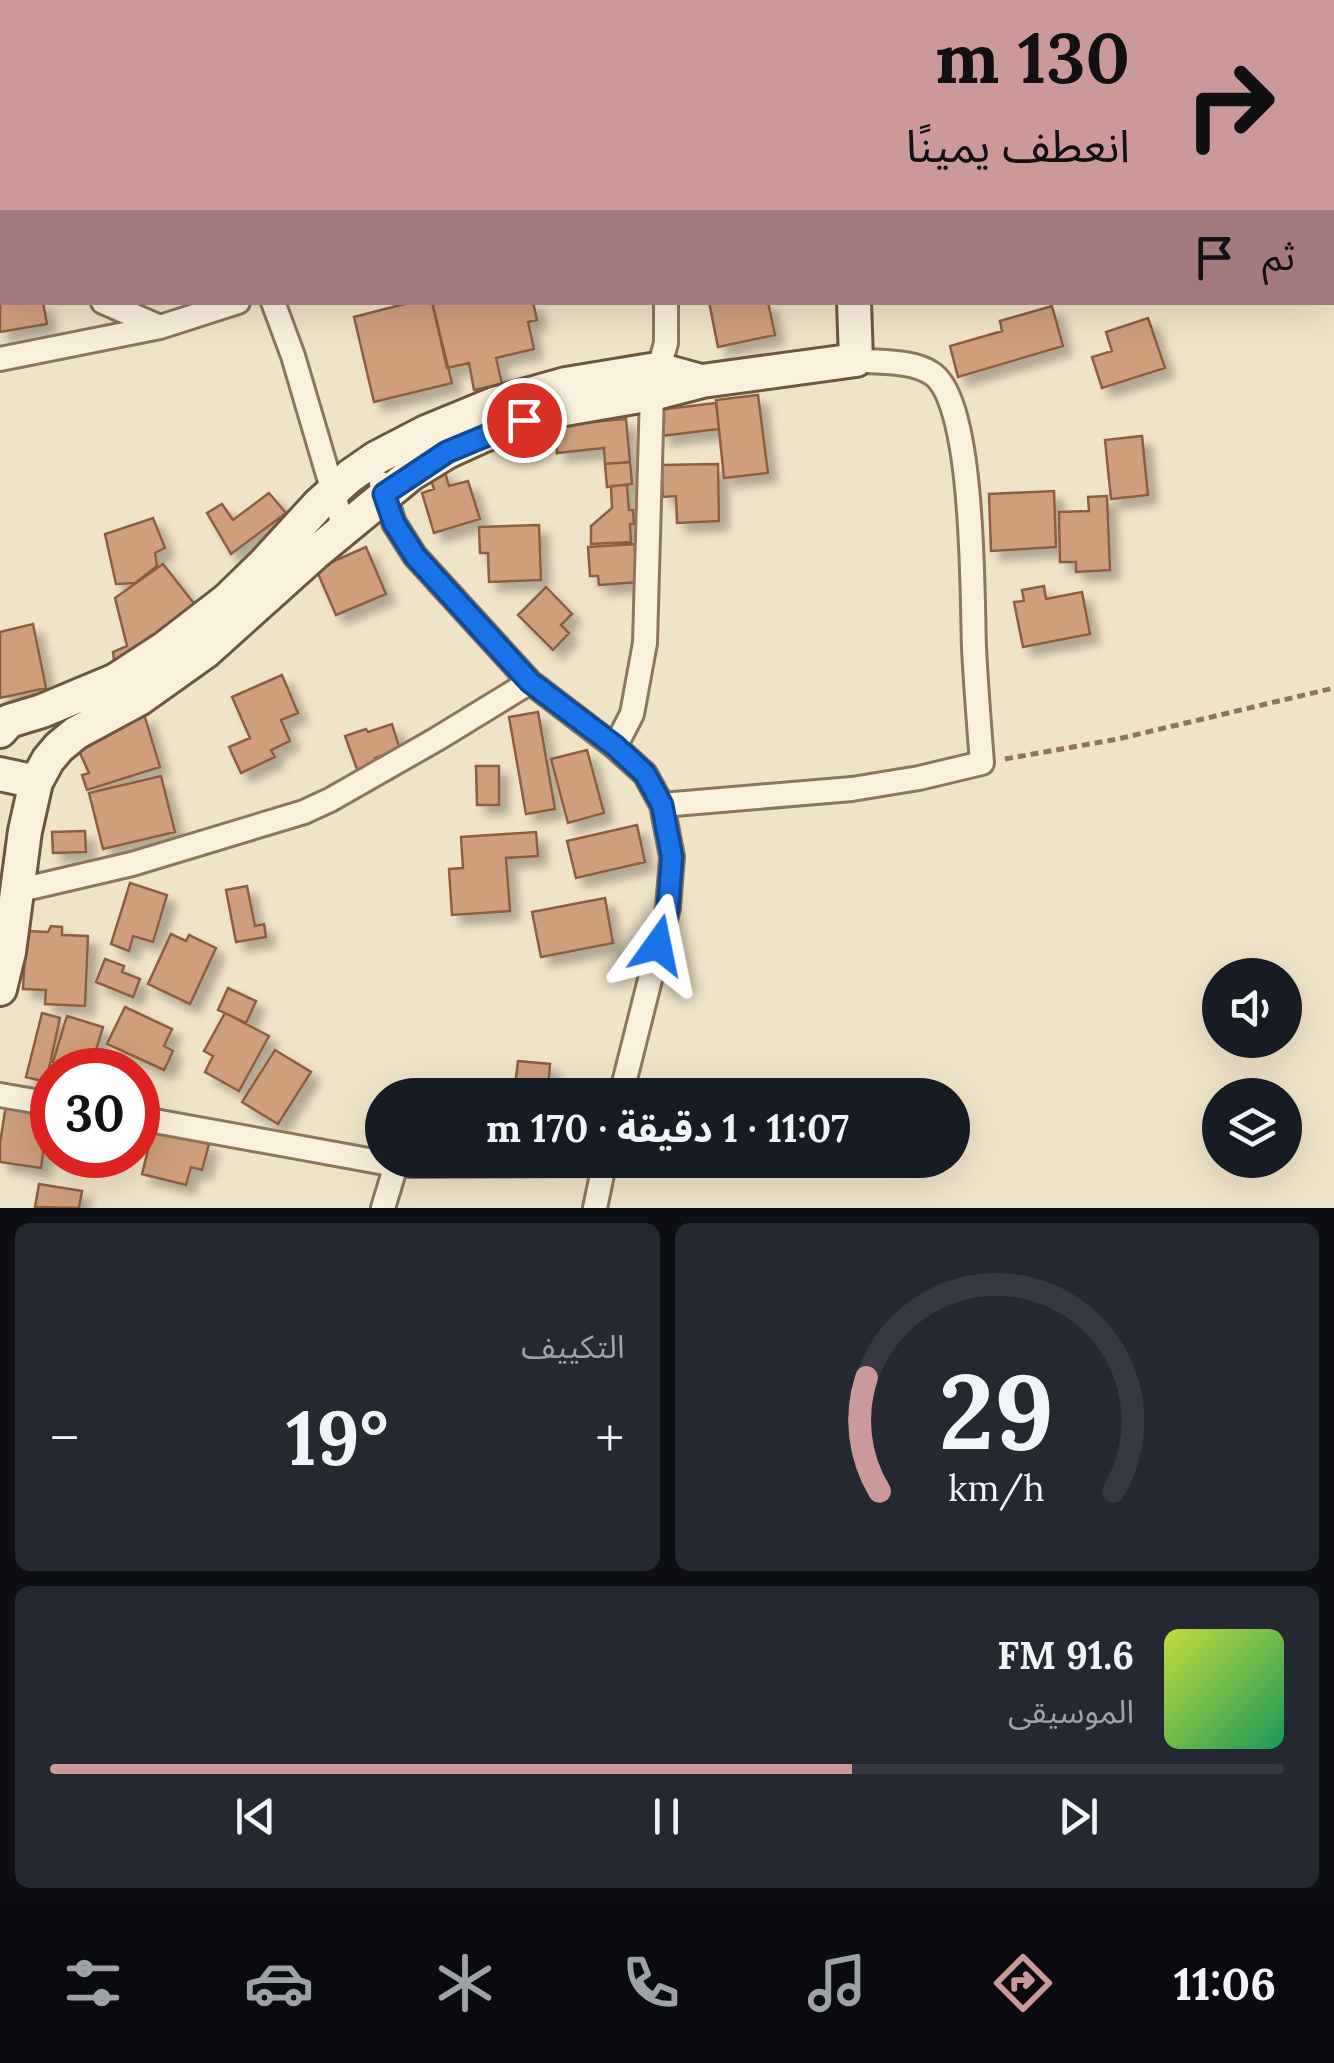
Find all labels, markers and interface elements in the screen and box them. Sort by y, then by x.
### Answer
text: 130 m [935,13,1130,102]
icon: right [1165,40,1295,170]
text: انعطف يمينًا [906,117,1130,174]
icon: arrive [1187,230,1242,285]
text: ثم [1262,232,1295,280]
pin [482,378,567,463]
icon: arrive [497,393,552,448]
position arrow [606,893,710,997]
map controls [1202,958,1302,1178]
button: sound [1202,958,1302,1058]
speed limit sign: 30 [30,1048,160,1178]
button: layers [1202,1078,1302,1178]
text: 11:07 · 1 دقيقة · 170 m [486,1104,849,1152]
text: التكييف [521,1326,625,1367]
text: 29 [939,1344,1054,1477]
text: 19° [286,1390,388,1486]
text: − [50,1403,79,1473]
text: + [595,1403,625,1473]
text: km/h [948,1465,1045,1511]
text: 91.6 FM [997,1631,1134,1679]
text: الموسيقى [1008,1691,1134,1732]
icon: previous [228,1789,283,1844]
icon: pause [639,1789,694,1844]
icon: next [1051,1789,1106,1844]
icon: filters [58,1948,128,2018]
icon: car [244,1948,314,2018]
icon: climate [430,1948,500,2018]
icon: phone [616,1948,686,2018]
icon: music [802,1948,872,2018]
icon: directions [988,1948,1058,2018]
text: 11:06 [1174,1955,1276,2012]

